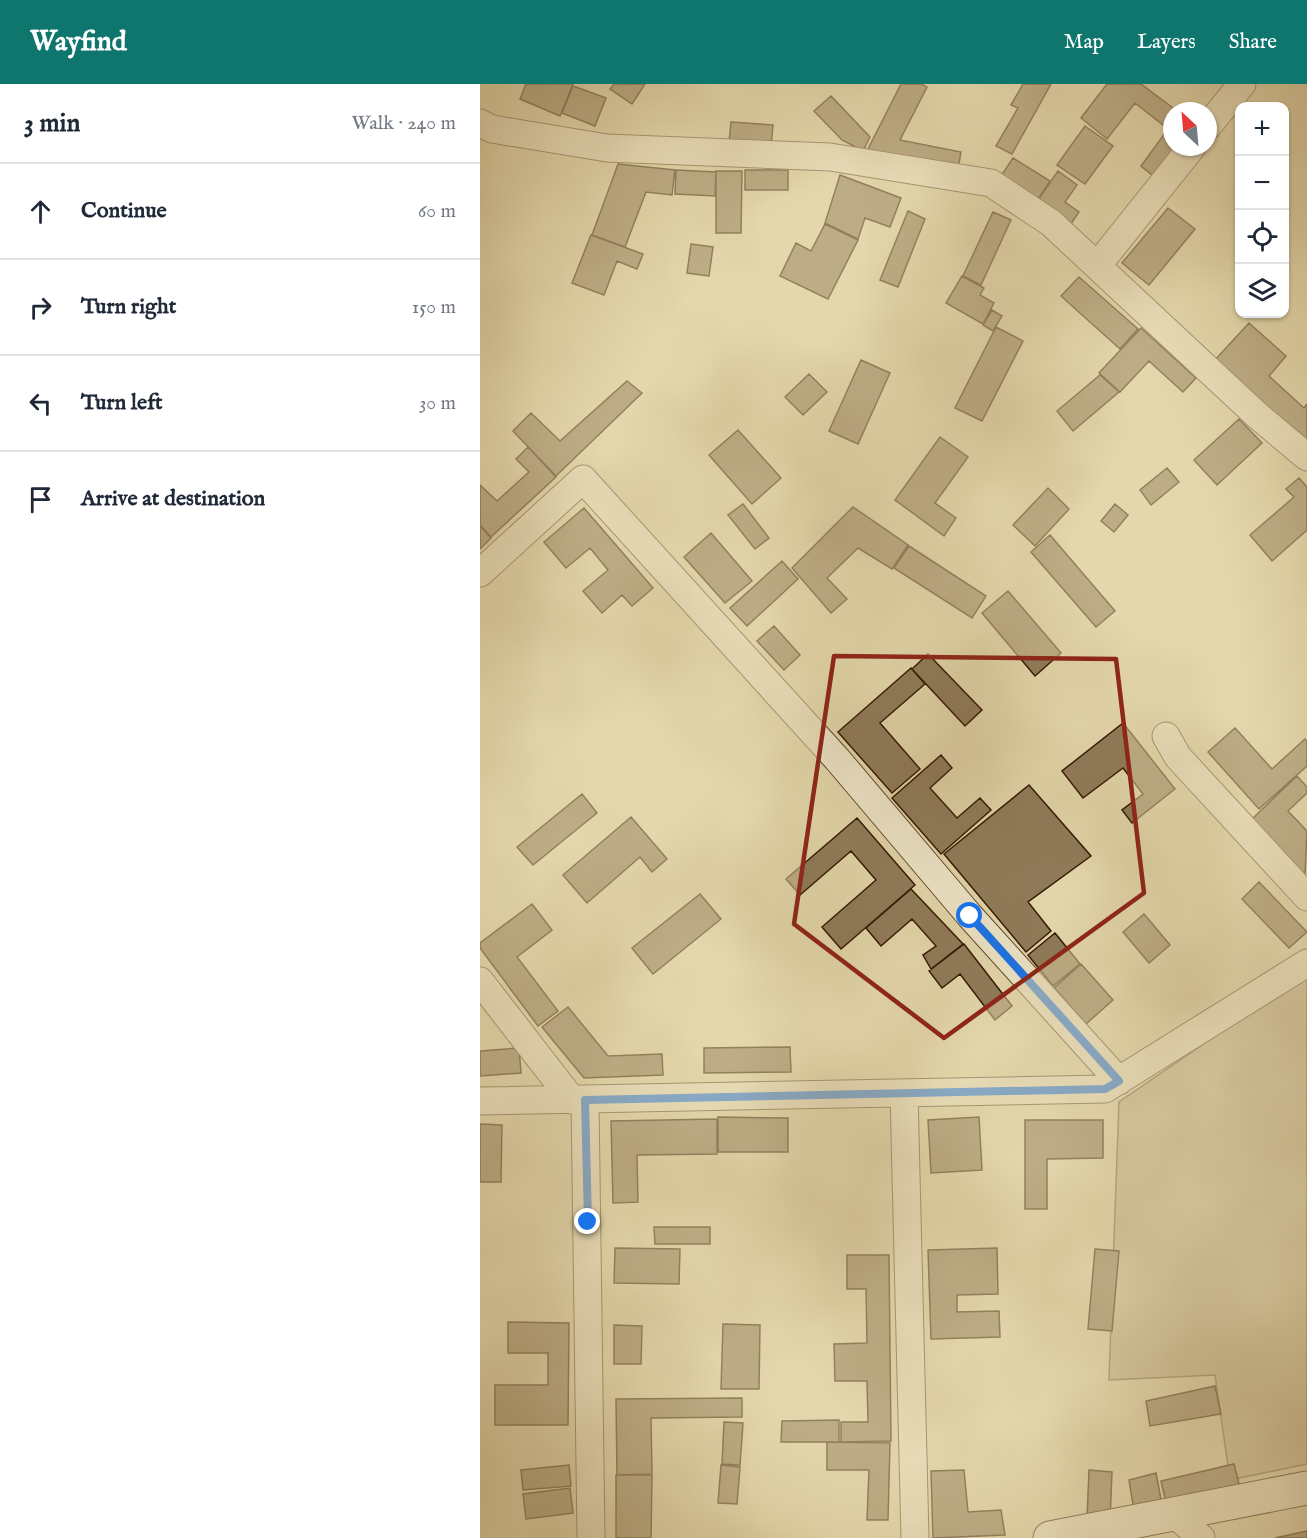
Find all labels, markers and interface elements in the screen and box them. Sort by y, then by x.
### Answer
text: Wayfind [30,25,127,60]
text: Map [1064,29,1104,56]
text: Layers [1137,29,1196,56]
text: Share [1229,29,1277,56]
north arrow [1163,102,1217,156]
map controls [1235,102,1289,318]
button: + [1235,102,1289,156]
text: 3 min [24,107,80,140]
text: Walk · 240 m [351,111,456,136]
button: − [1235,156,1289,210]
icon: ahead [24,195,57,228]
text: Continue [81,197,167,225]
text: 60 m [418,199,456,224]
button: locate [1235,210,1289,264]
button: layers [1235,264,1289,318]
icon: right [24,291,57,324]
text: Turn right [81,293,176,321]
text: 150 m [412,295,456,320]
icon: left [24,387,57,420]
text: Turn left [81,389,163,417]
text: 30 m [419,391,456,416]
icon: arrive [24,483,57,516]
text: Arrive at destination [81,485,265,513]
route start [956,902,982,928]
route end [574,1208,600,1234]

